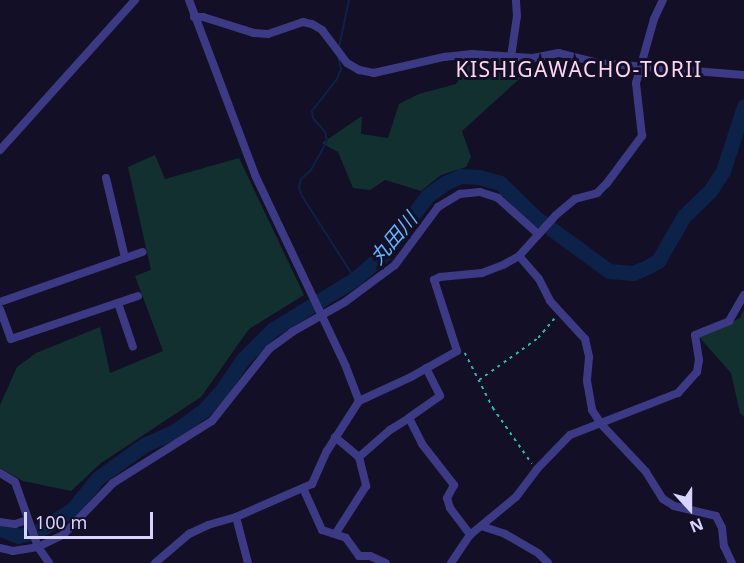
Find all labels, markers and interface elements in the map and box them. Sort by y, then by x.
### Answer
district label: KISHIGAWACHO-TORII [456,56,702,82]
water label: 丸田川 [365,207,421,269]
north arrow [660,479,720,539]
scale bar [27,500,156,538]
text: 100 m [35,510,87,534]
text: N [686,513,706,538]

